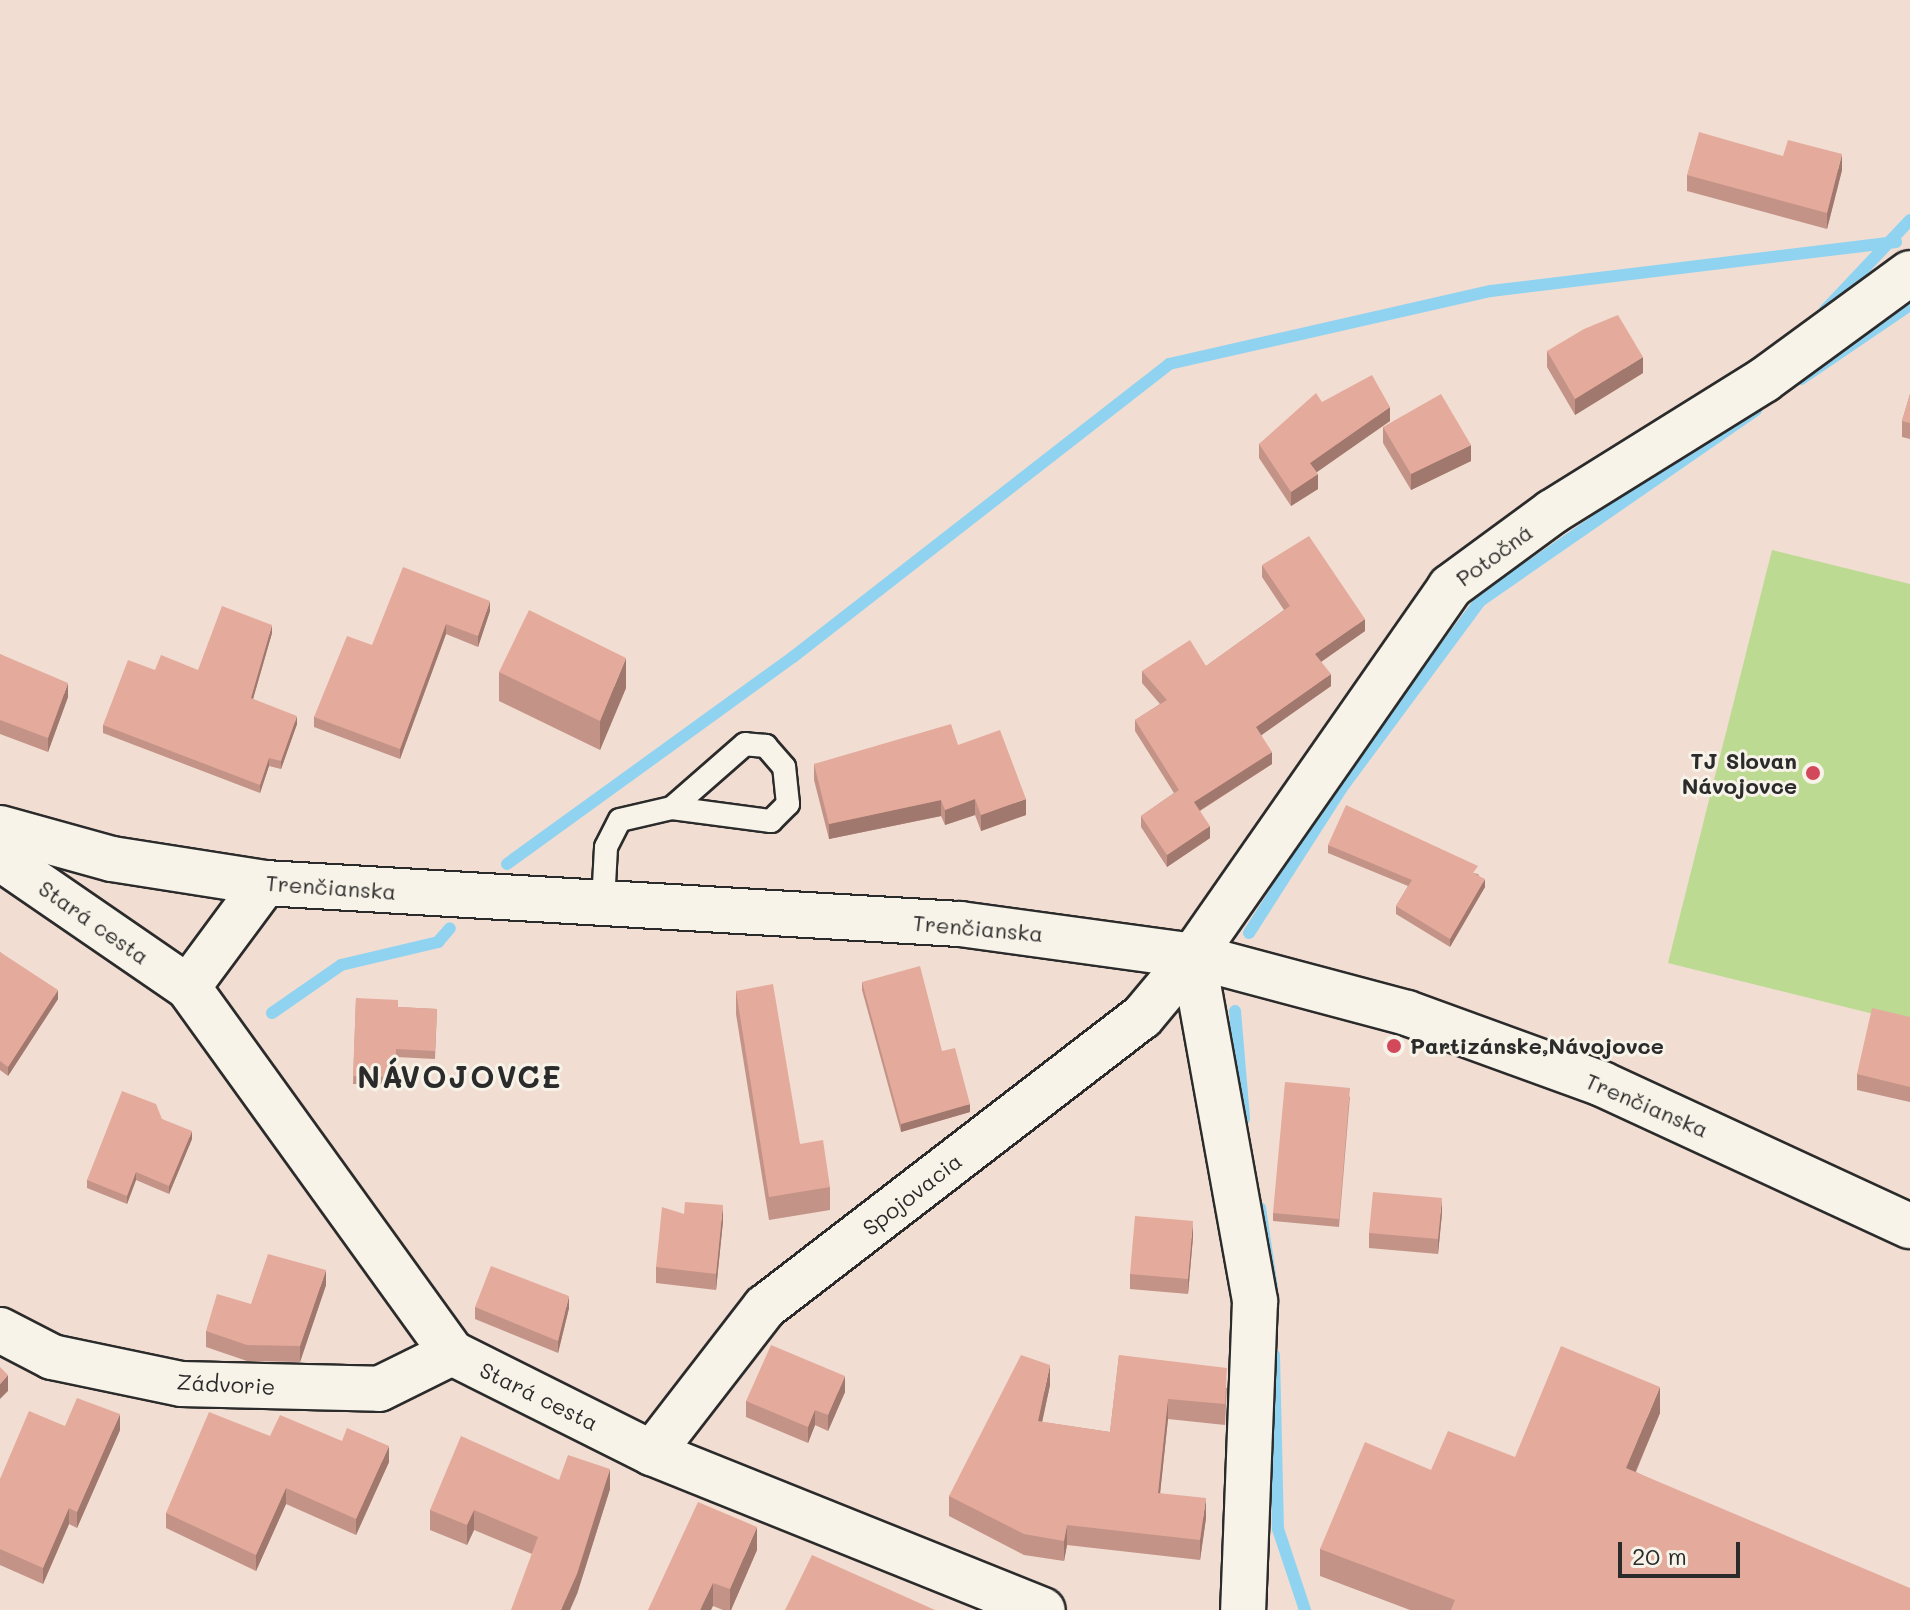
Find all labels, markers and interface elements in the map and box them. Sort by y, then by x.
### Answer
street label: Potočná [1451,518,1537,592]
place label: TJ Slovan Návojovce [1682,747,1797,798]
marker: TJ Slovan Návojovce [1804,764,1822,782]
street label: Trenčianska [265,869,397,905]
street label: Stará cesta [34,874,154,970]
street label: Trenčianska [912,909,1044,947]
place label: Partizánske,Návojovce [1410,1033,1664,1059]
marker: Partizánske,Návojovce [1385,1037,1403,1055]
district label: NÁVOJOVCE [357,1058,563,1094]
street label: Trenčianska [1582,1067,1712,1143]
street label: Spojovacia [857,1147,967,1241]
street label: Stará cesta [476,1356,602,1436]
street label: Zádvorie [176,1368,276,1400]
scale bar [1622,1526,1744,1576]
text: 20 m [1632,1540,1687,1571]

